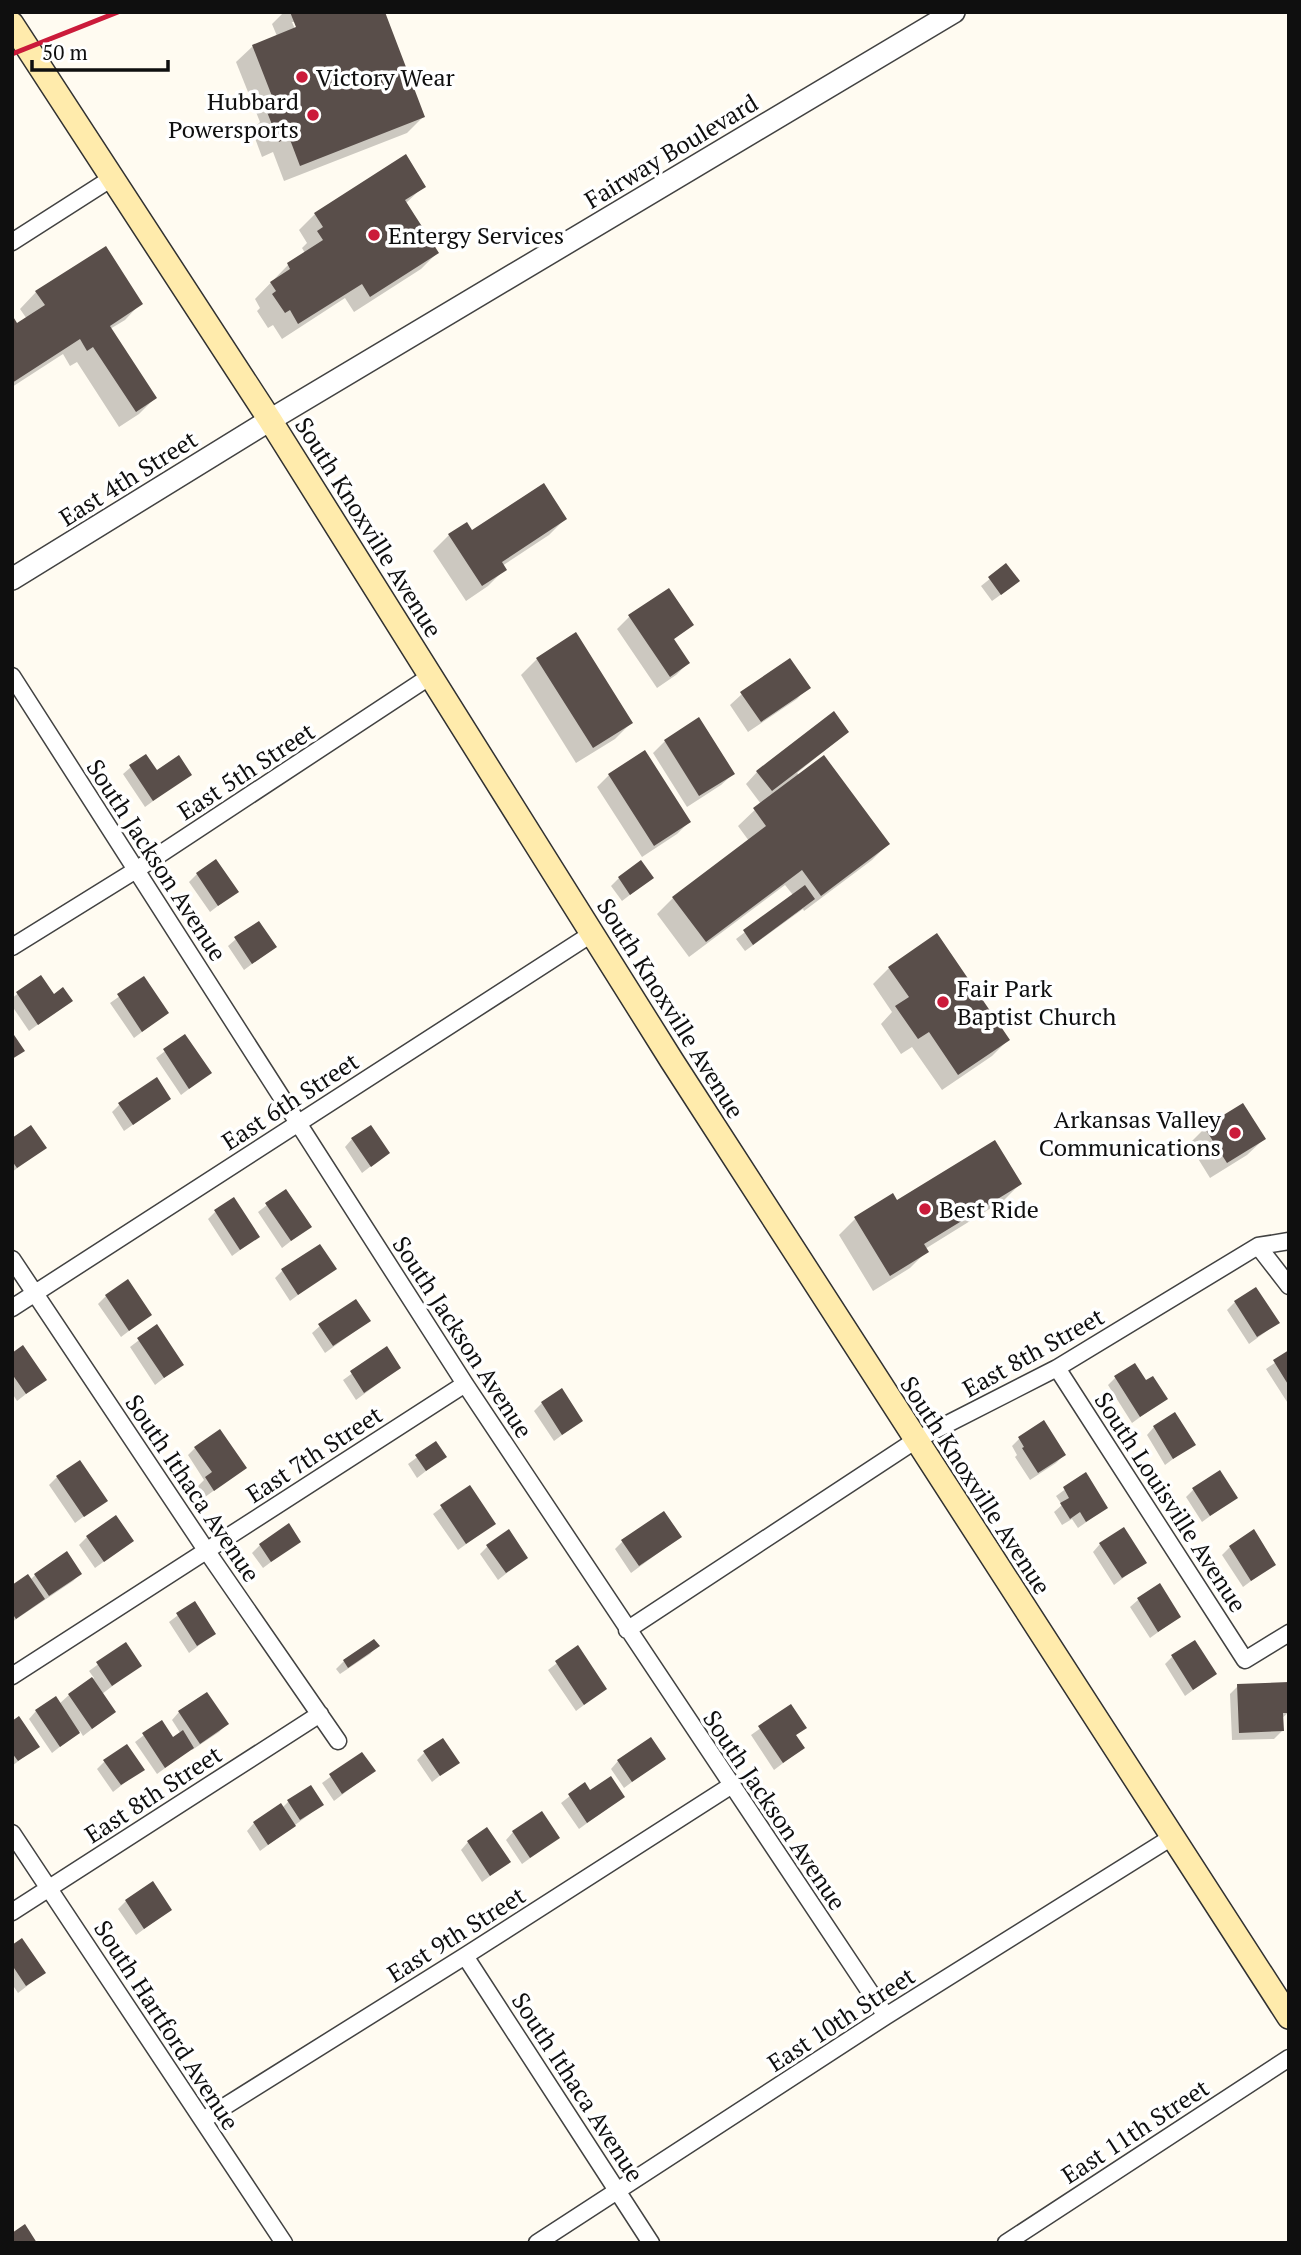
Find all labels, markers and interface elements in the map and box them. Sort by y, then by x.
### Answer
scale bar [32,28,168,72]
text: 50 m [42,38,88,66]
place label: Victory Wear [316,61,456,93]
marker: Victory Wear [294,69,310,85]
place label: Hubbard Powersports [168,85,299,145]
street label: Fairway Boulevard [578,87,764,215]
marker: Hubbard Powersports [305,107,321,123]
place label: Entergy Services [388,219,564,251]
marker: Entergy Services [366,227,382,243]
street label: South Knoxville Avenue [288,411,450,643]
street label: East 4th Street [53,423,203,533]
street label: East 5th Street [172,715,321,827]
street label: South Jackson Avenue [80,753,234,967]
street label: South Knoxville Avenue [590,892,752,1124]
place label: Fair Park Baptist Church [957,972,1116,1032]
marker: Fair Park Baptist Church [935,994,951,1010]
street label: East 6th Street [216,1045,365,1157]
place label: Arkansas Valley Communications [1039,1103,1222,1163]
marker: Arkansas Valley Communications [1227,1125,1243,1141]
place label: Best Ride [939,1193,1039,1225]
marker: Best Ride [917,1201,933,1217]
street label: South Jackson Avenue [386,1230,540,1444]
street label: East 8th Street [957,1300,1109,1404]
street label: South Knoxville Avenue [893,1370,1059,1600]
street label: South Louisville Avenue [1088,1386,1254,1618]
street label: South Ithaca Avenue [118,1388,268,1588]
street label: East 7th Street [240,1398,388,1510]
street label: South Jackson Avenue [696,1704,854,1916]
street label: East 8th Street [79,1738,228,1850]
street label: East 9th Street [381,1879,531,1989]
street label: South Hartford Avenue [87,1914,247,2136]
street label: East 10th Street [761,1959,921,2079]
street label: South Ithaca Avenue [505,1986,651,2188]
street label: East 11th Street [1055,2071,1215,2191]

